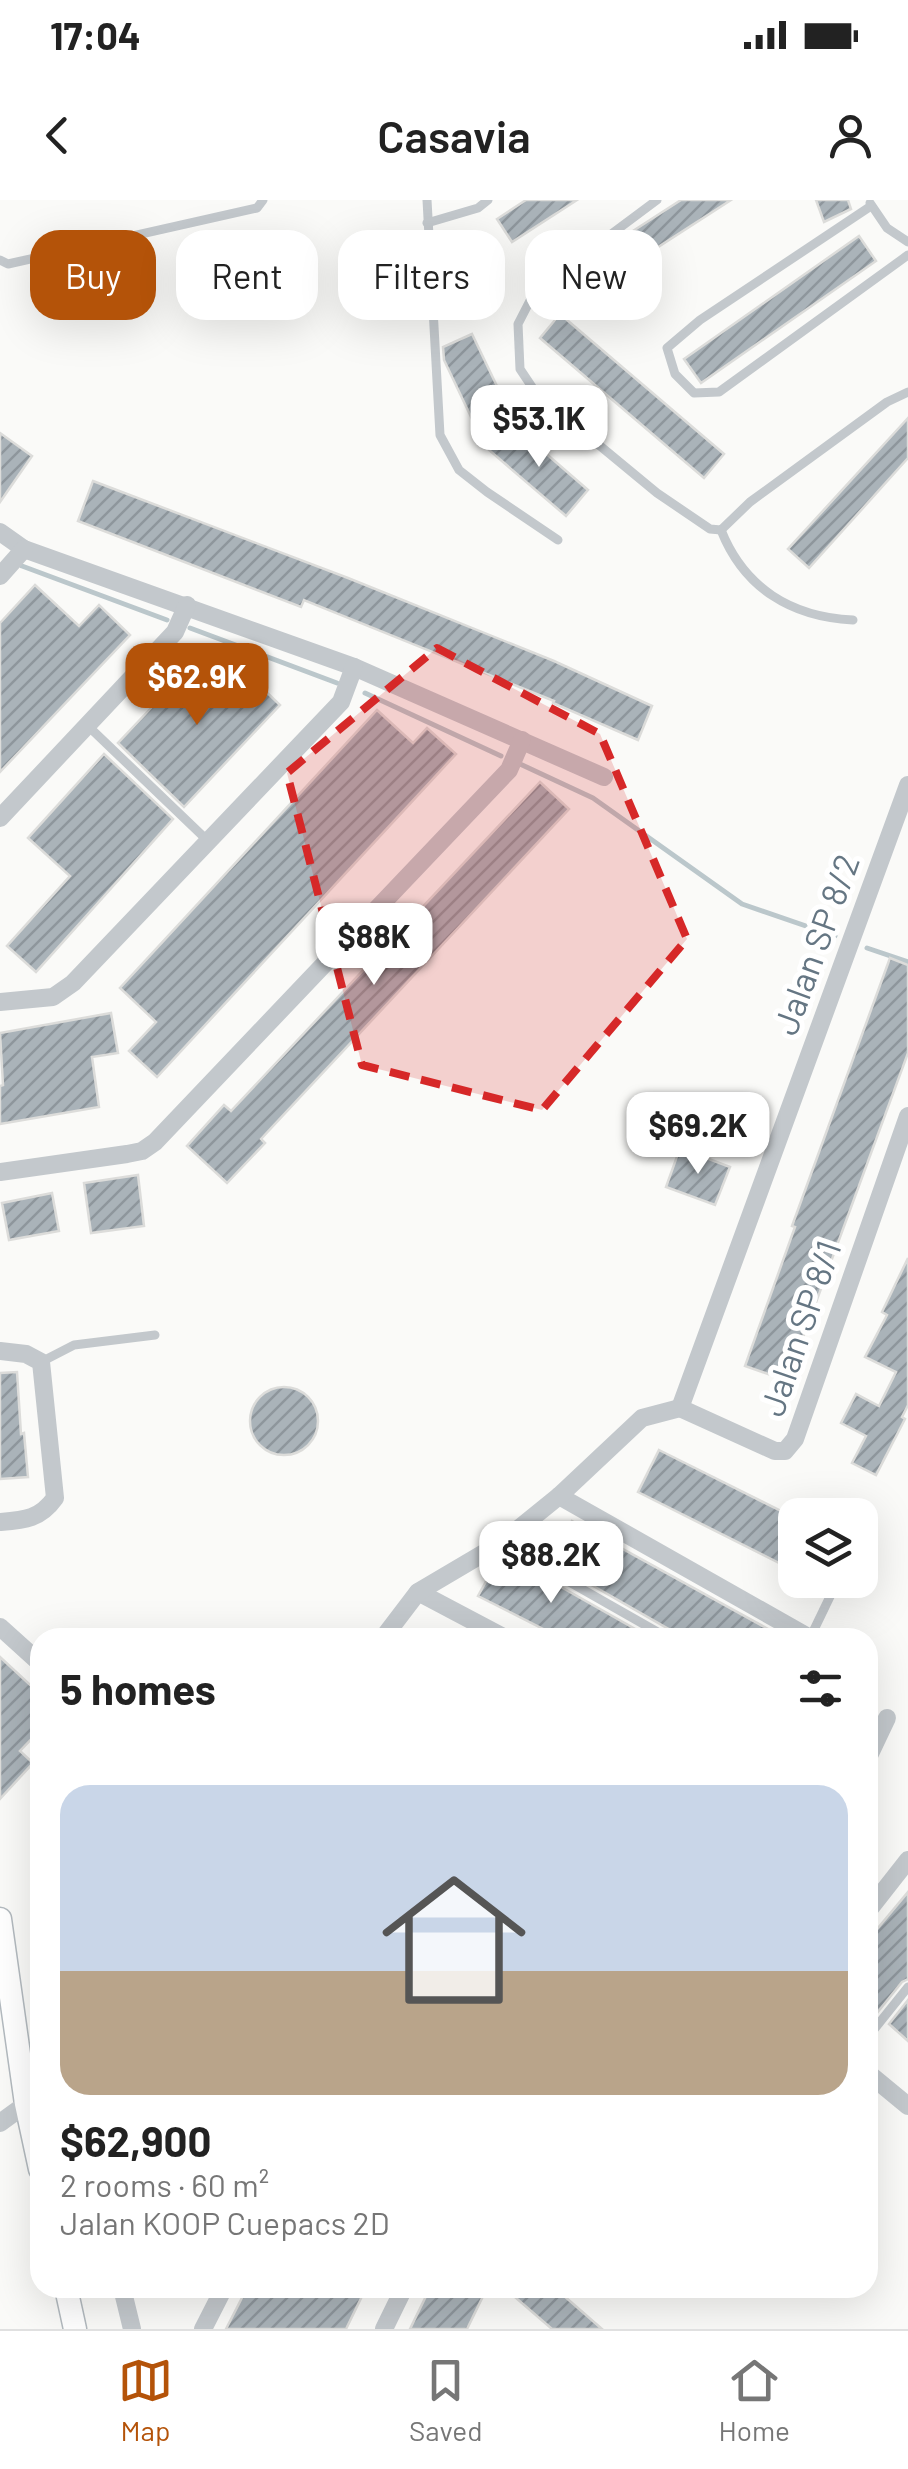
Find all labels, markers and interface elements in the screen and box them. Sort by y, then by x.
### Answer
text: 17:04 [50,12,141,58]
icon: back [30,108,85,163]
text: Casavia [377,108,531,162]
icon: person [823,108,878,163]
chip: Buy [30,230,156,320]
chip: Rent [176,230,318,320]
chip: Filters [338,230,505,320]
chip: New [525,230,662,320]
pin: $53.1K [458,385,620,470]
text: $53.1K [493,398,585,436]
pin: $62.9K [116,643,278,728]
text: $62.9K [147,656,247,694]
street label: Jalan SP 8/2 [763,848,867,1040]
pin: $88K [315,903,433,988]
text: $88K [338,916,410,954]
pin: $69.2K [617,1092,779,1177]
text: $69.2K [648,1105,748,1143]
street label: Jalan SP 8/1 [749,1235,849,1421]
map controls [778,1498,878,1598]
button: layers [778,1498,878,1598]
pin: $88.2K [470,1521,632,1606]
text: $88.2K [501,1534,601,1572]
icon: filters [793,1661,848,1716]
text: 5 homes [60,1663,216,1713]
icon: home [364,1850,544,2030]
text: $62,900 [60,2115,211,2165]
text: 2 rooms · 60 m² [60,2165,269,2203]
text: Jalan KOOP Cuepacs 2D [60,2203,390,2241]
tab: Map [118,2353,173,2447]
tab: Saved [409,2353,483,2447]
tab: Home [719,2353,790,2447]

